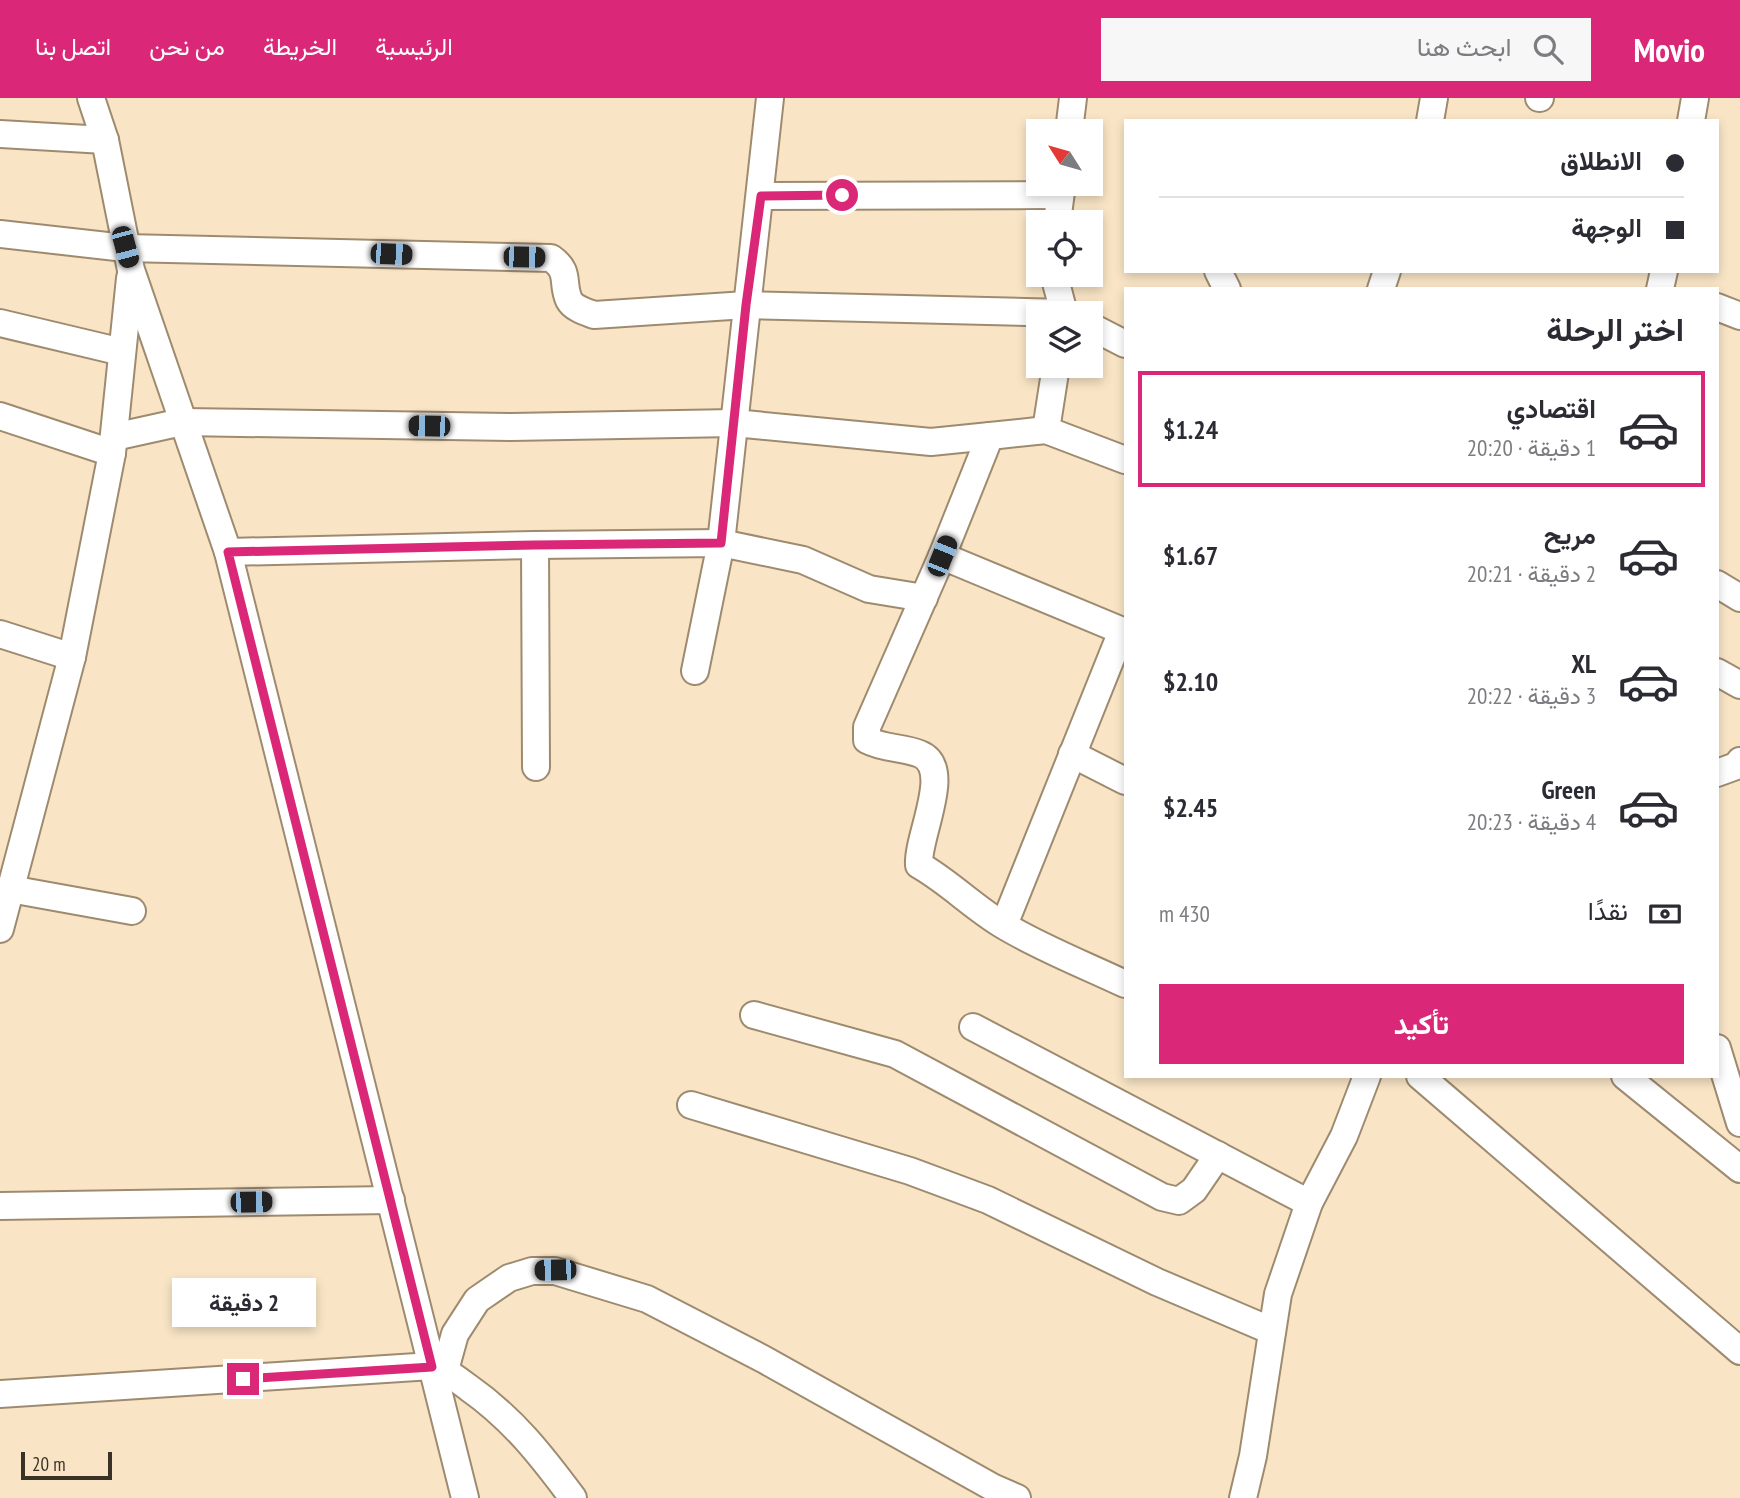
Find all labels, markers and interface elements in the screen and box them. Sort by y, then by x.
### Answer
search box [1101,18,1591,81]
text: Movio [1633,28,1705,71]
text: ابحث هنا [1417,30,1511,63]
icon: search [1529,30,1567,68]
text: اتصل بنا [35,31,111,62]
text: من نحن [149,31,225,62]
text: الخريطة [263,31,337,62]
text: الرئيسية [375,31,453,62]
north arrow [1026,119,1102,196]
map controls [1026,119,1103,378]
text: الانطلاق [1560,144,1642,177]
route start [826,179,858,211]
button: locate [1026,210,1103,287]
text: الوجهة [1571,211,1642,244]
car [110,224,141,270]
car [370,243,413,265]
car [503,246,546,268]
button: layers [1026,301,1103,378]
text: اختر الرحلة [1546,308,1684,350]
text: اقتصادي [1507,392,1596,425]
icon: car [1617,398,1680,461]
text: $1.24 [1163,413,1218,446]
car [408,415,451,437]
text: 1 دقيقة · 20:20 [1467,433,1596,462]
text: مريح [1544,518,1596,551]
icon: car [1617,524,1680,587]
car [925,533,960,579]
text: $1.67 [1163,539,1218,572]
text: 2 دقيقة · 20:21 [1467,559,1596,588]
text: XL [1571,647,1596,680]
icon: car [1617,650,1680,713]
text: $2.10 [1163,665,1218,698]
text: 3 دقيقة · 20:22 [1467,681,1596,710]
text: Green [1541,773,1596,806]
icon: car [1617,776,1680,839]
text: $2.45 [1163,791,1218,824]
text: 4 دقيقة · 20:23 [1467,807,1596,836]
text: نقدًا [1588,894,1628,927]
icon: cash [1646,895,1684,933]
text: 430 m [1159,899,1210,928]
button: تأكيد [1159,984,1684,1064]
car [230,1191,273,1213]
car [534,1259,577,1281]
callout: 2 دقيقة [171,1278,315,1326]
text: 2 دقيقة [209,1288,279,1317]
route end [227,1363,259,1395]
scale bar [21,1449,112,1481]
text: 20 m [32,1452,66,1476]

